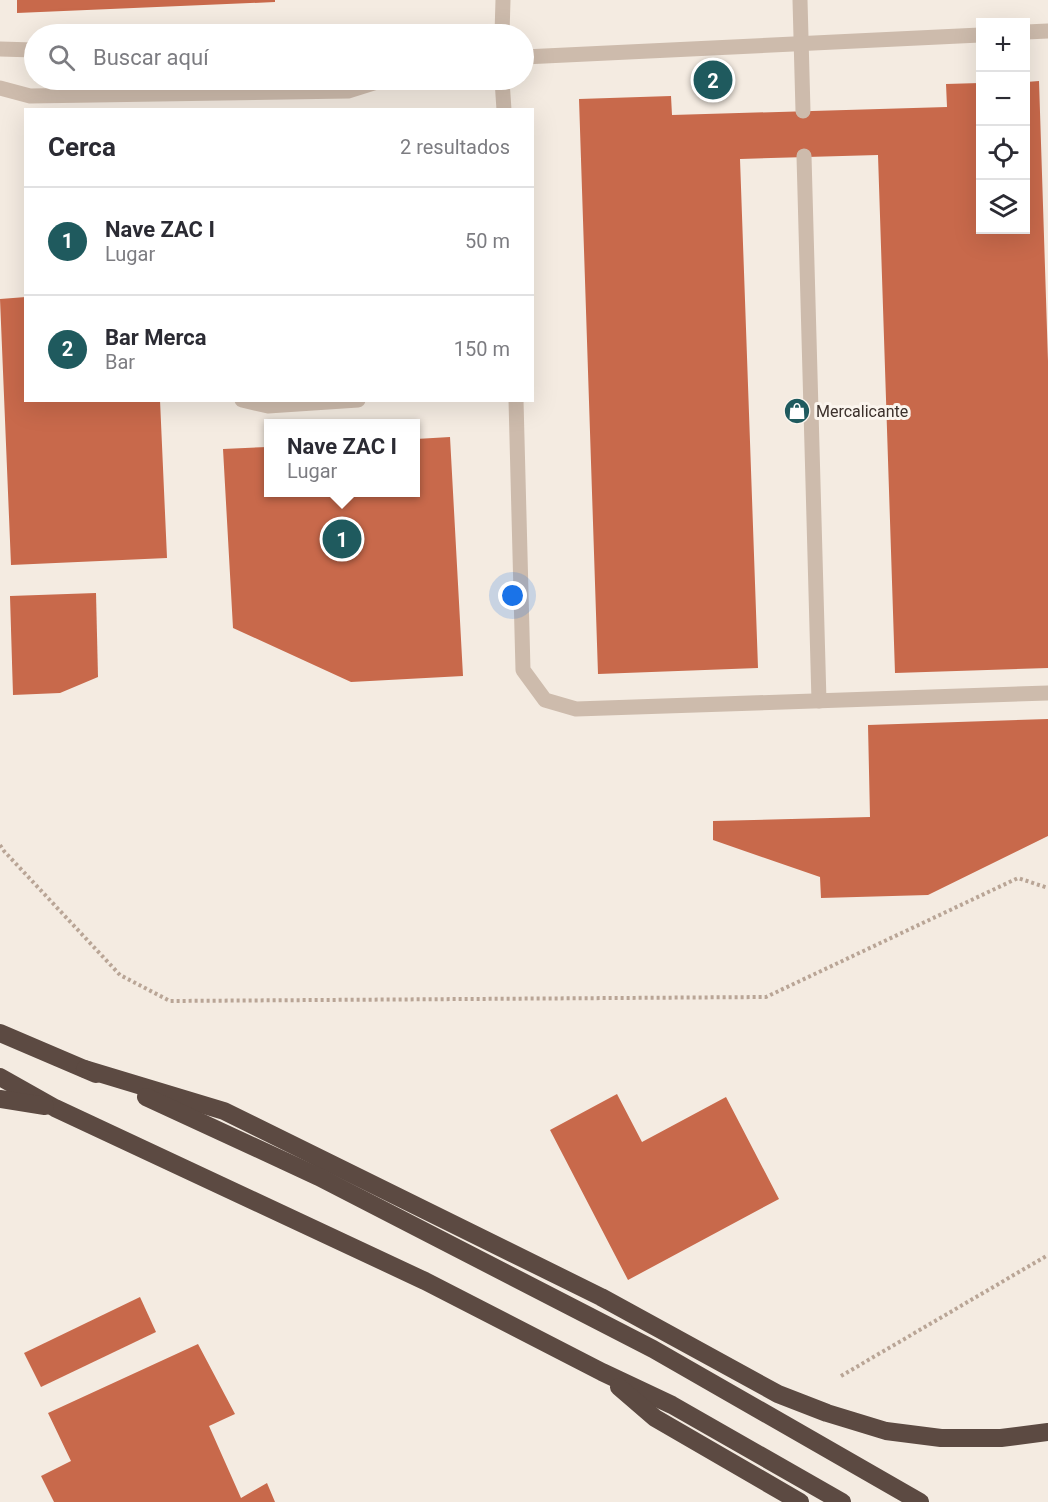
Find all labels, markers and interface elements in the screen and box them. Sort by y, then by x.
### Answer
map controls [976,18,1030,234]
button: + [976,18,1030,72]
search box [24,24,534,90]
icon: search [45,41,78,74]
text: Buscar aquí [93,45,209,70]
pin: 2 [694,58,732,103]
button: − [976,72,1030,126]
button: locate [976,126,1030,180]
text: Cerca [48,132,116,162]
text: 2 resultados [400,135,510,159]
button: layers [976,180,1030,234]
text: Nave ZAC I [105,217,215,242]
text: 1 [62,229,73,253]
text: 50 m [465,229,510,253]
text: Lugar [105,242,155,266]
text: Bar Merca [105,325,207,350]
text: 2 [62,337,73,361]
text: 150 m [454,337,510,361]
text: Bar [105,350,135,374]
shop icon: Mercalicante [782,396,812,426]
place label: Mercalicante [816,402,908,421]
popup [264,419,420,497]
text: Nave ZAC I [287,434,397,459]
text: Lugar [287,459,337,483]
pin: 1 [322,516,362,562]
your location [498,581,527,610]

